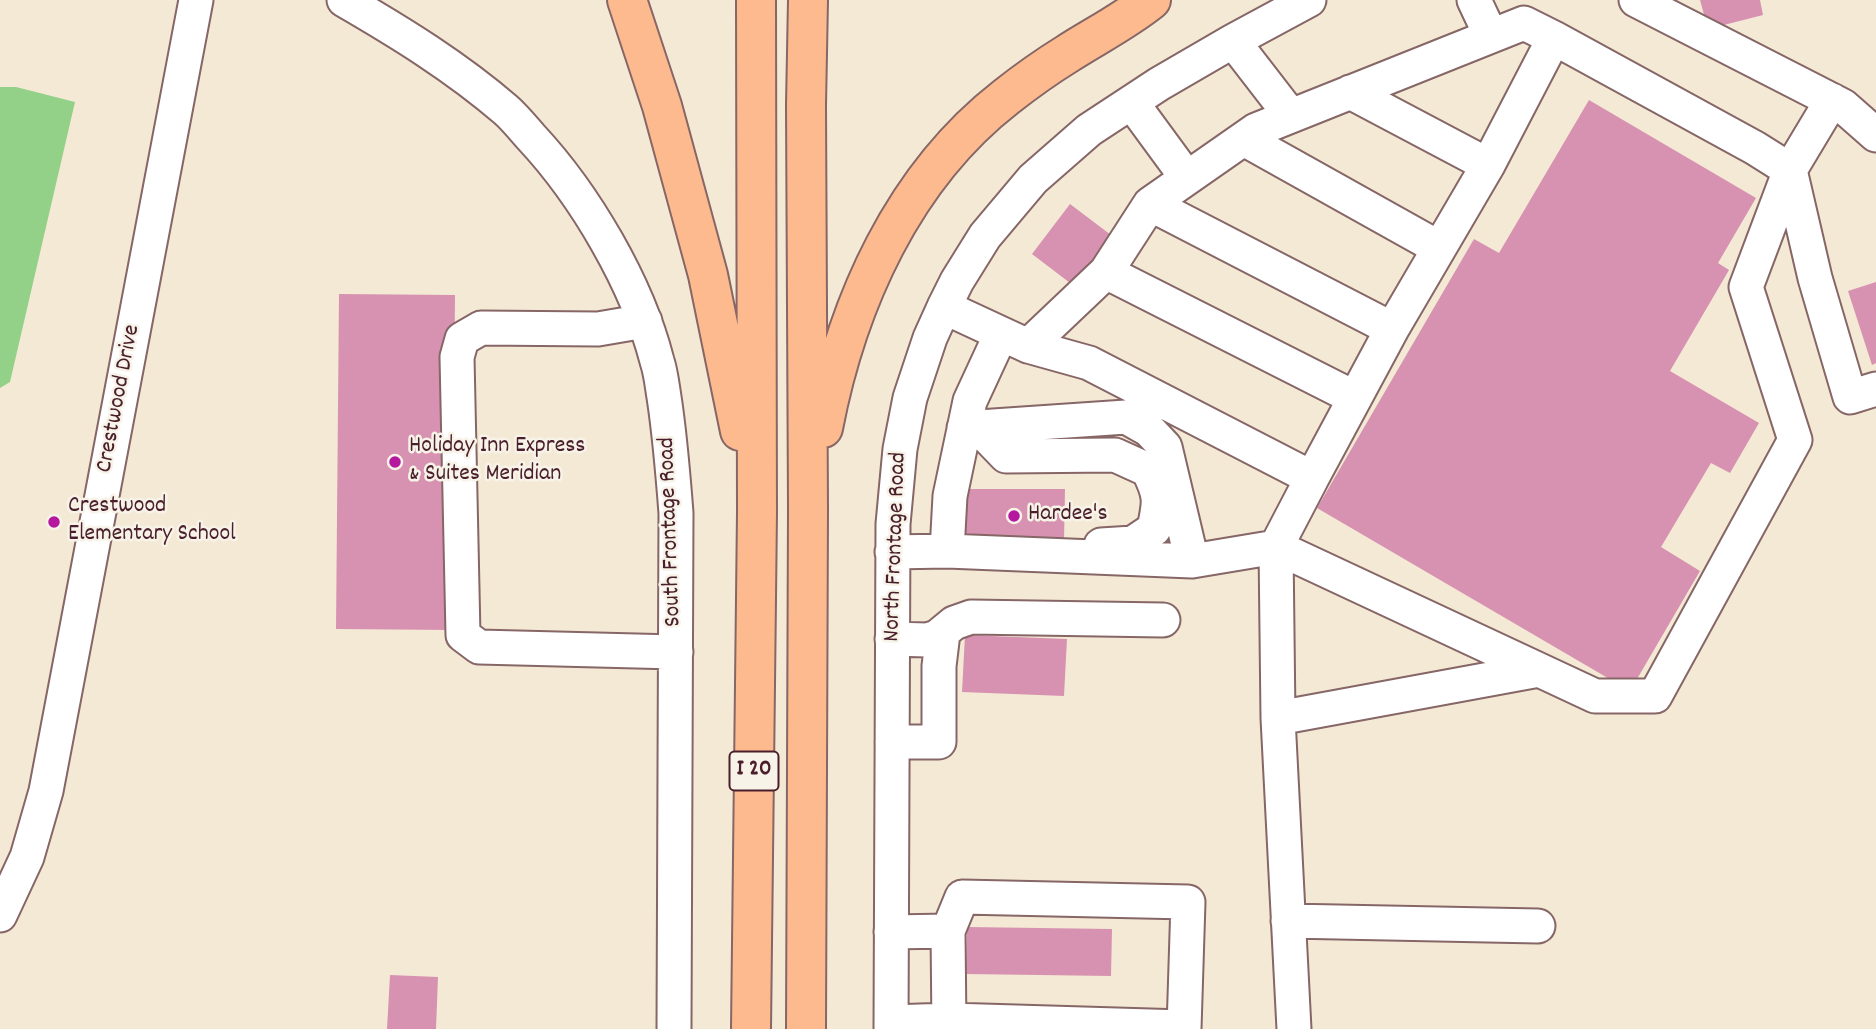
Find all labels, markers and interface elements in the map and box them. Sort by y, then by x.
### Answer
street label: Crestwood Drive [92,323,148,475]
place label: Holiday Inn Express & Suites Meridian [409,434,585,490]
street label: South Frontage Road [654,437,690,627]
street label: North Frontage Road [879,452,915,642]
marker: Holiday Inn Express & Suites Meridian [387,454,403,470]
place label: Crestwood Elementary School [68,494,236,550]
place label: Hardee's [1028,502,1108,530]
marker: Hardee's [1006,508,1022,524]
marker: Crestwood Elementary School [46,514,62,530]
road number: I 20 [730,751,778,790]

